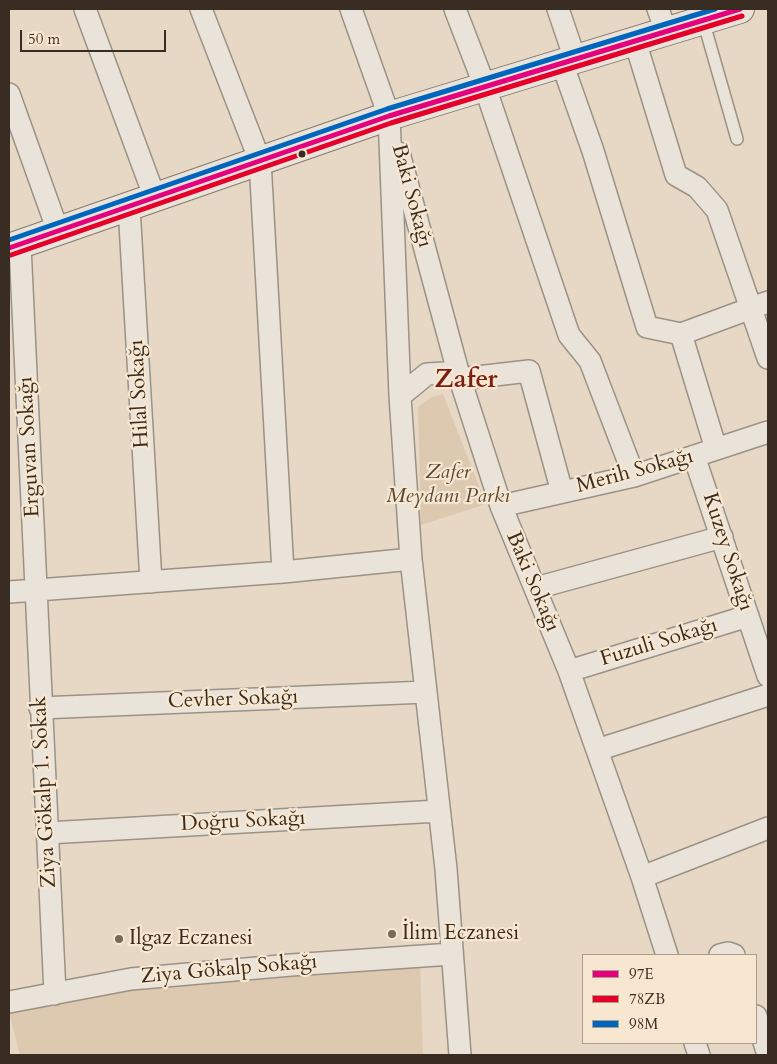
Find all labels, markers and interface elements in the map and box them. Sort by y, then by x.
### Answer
scale bar [22,20,169,52]
text: 50 m [28,29,60,49]
street label: Baki Sokağı [385,142,437,250]
unlabelled marker [297,149,307,159]
street label: Hilal Sokağı [125,339,155,449]
district label: Zafer [434,365,498,397]
street label: Erguvan Sokağı [14,376,46,518]
street label: Merih Sokağı [574,444,696,500]
park label: Zafer Meydanı Parkı [386,460,510,510]
street label: Kuzey Sokağı [696,490,758,614]
street label: Baki Sokağı [500,528,564,636]
street label: Fuzuli Sokağı [597,613,721,673]
street label: Cevher Sokağı [167,685,299,715]
street label: Ziya Gökalp 1. Sokak [27,695,63,889]
street label: Doğru Sokağı [180,806,306,838]
place label: İlim Eczanesi [402,921,519,947]
place label: Ilgaz Eczanesi [129,926,253,952]
marker: İlim Eczanesi [386,928,398,940]
marker: Ilgaz Eczanesi [113,933,125,945]
street label: Ziya Gökalp Sokağı [140,950,318,990]
legend [582,954,757,1044]
text: 97E [629,964,654,984]
text: 78ZB [629,989,665,1009]
text: 98M [629,1014,659,1034]

